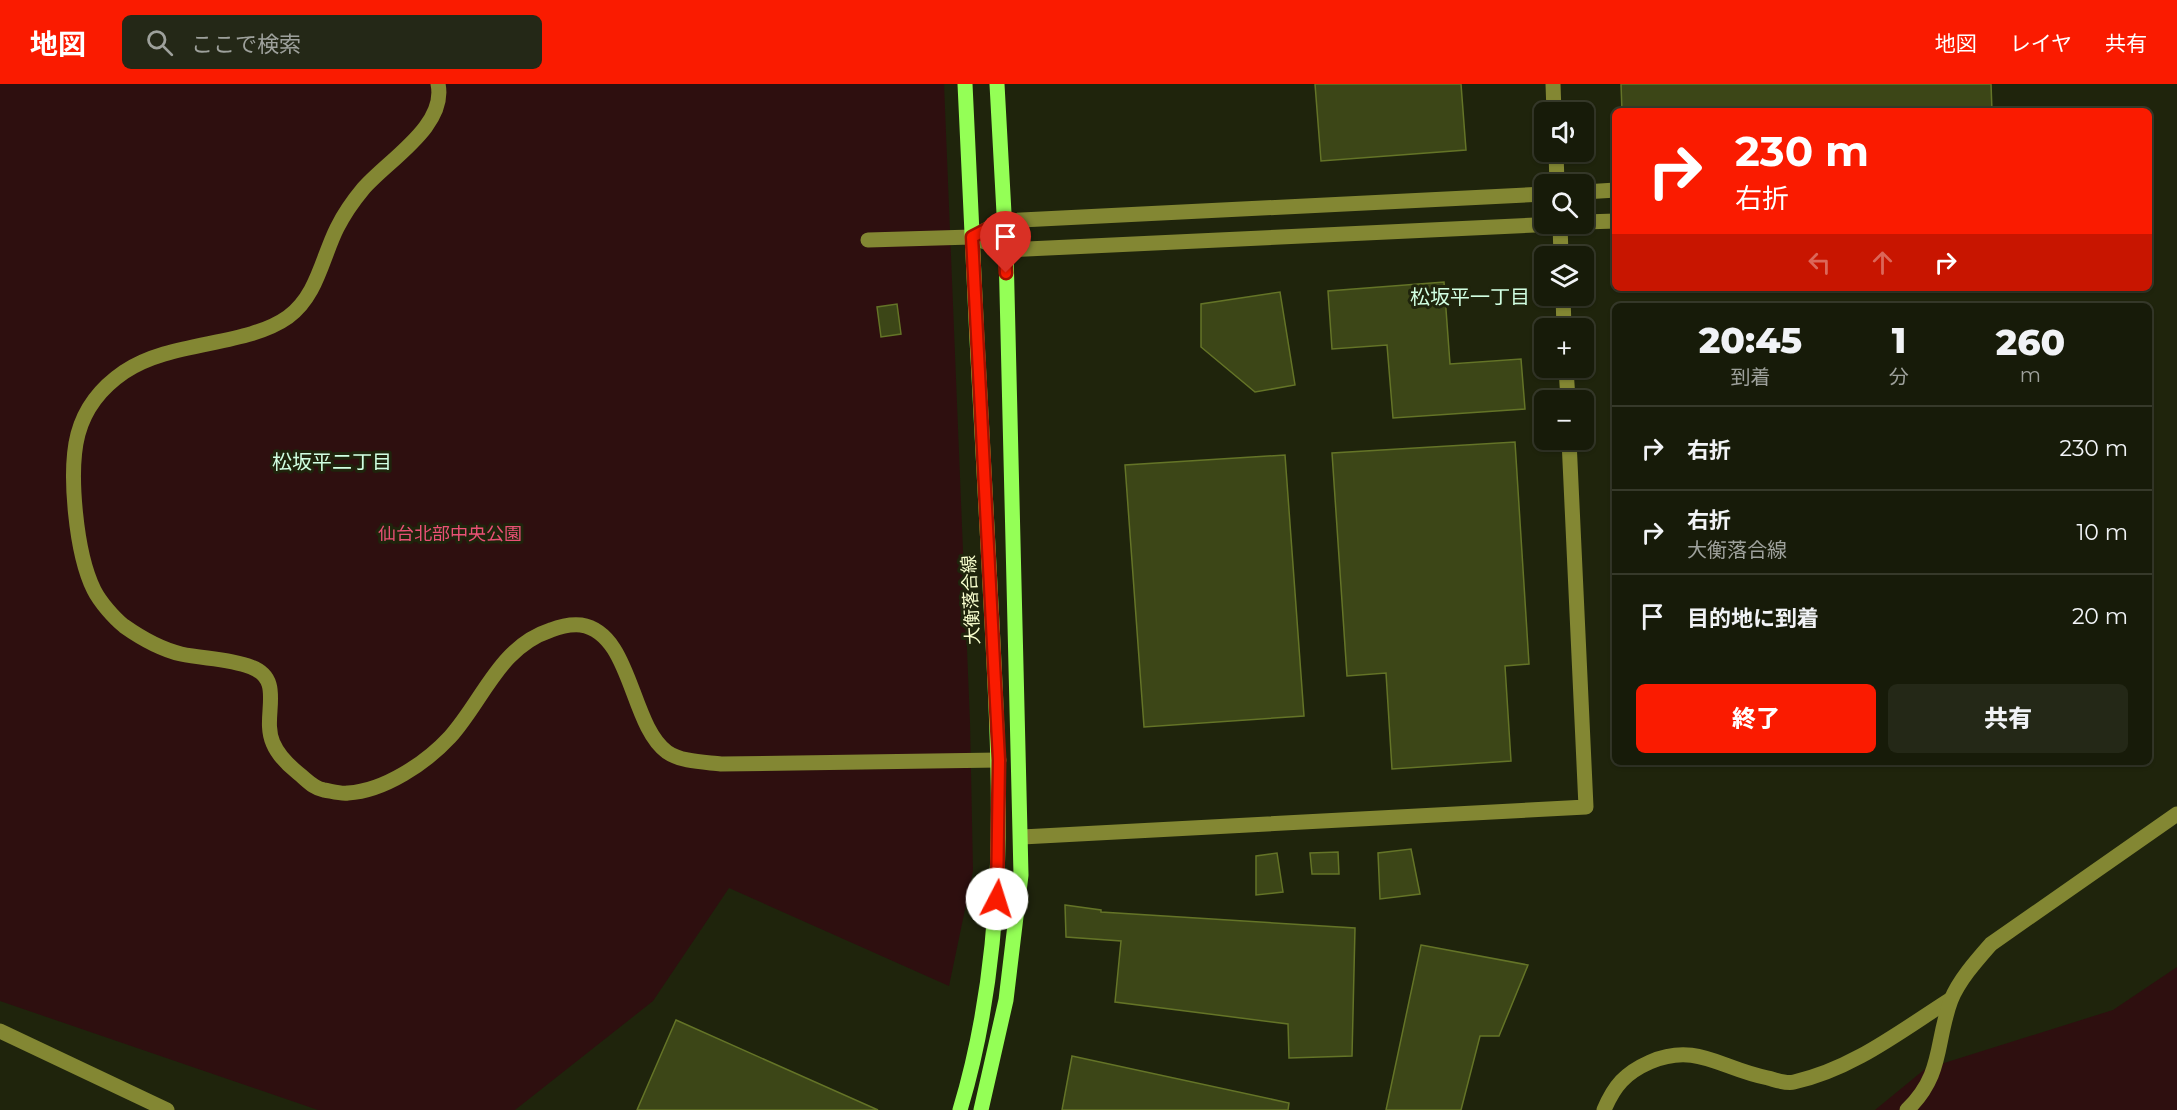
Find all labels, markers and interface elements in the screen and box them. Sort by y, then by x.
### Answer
search box [122,15,542,69]
icon: search [143,26,176,59]
text: 地図 [30,27,86,61]
text: ここで検索 [191,31,301,58]
text: 地図 [1935,31,1977,56]
text: レイヤ [2010,31,2072,56]
text: 共有 [2105,31,2147,56]
map controls [1534,102,1594,450]
button: sound [1534,102,1594,162]
text: 230 m [1735,125,1869,177]
icon: right [1636,132,1714,210]
button: search [1534,174,1594,234]
text: 右折 [1735,182,1789,215]
pin [980,211,1031,273]
icon: arrive [989,220,1022,253]
button: layers [1534,246,1594,306]
icon: left [1803,246,1836,279]
icon: ahead [1866,246,1899,279]
icon: right [1929,246,1962,279]
district label: 松坂平一丁目 [1410,285,1530,309]
button: + [1534,318,1594,378]
text: 20:45 [1699,318,1802,362]
text: 1 [1892,318,1906,362]
text: 260 [1996,320,2065,364]
text: m [2020,363,2041,387]
text: 到着 [1730,365,1770,389]
text: 分 [1889,365,1909,389]
button: − [1534,390,1594,450]
icon: right [1636,432,1669,465]
text: 230 m [2059,435,2128,462]
text: 右折 [1687,437,1731,464]
district label: 松坂平二丁目 [272,450,392,474]
text: 右折 [1687,507,1731,534]
icon: right [1636,516,1669,549]
text: 10 m [2076,519,2128,546]
park label: 仙台北部中央公園 [378,523,522,545]
text: 大衡落合線 [1687,538,1787,562]
street label: 大衡落合線 [958,554,984,646]
icon: arrive [1636,600,1669,633]
text: 20 m [2072,603,2128,630]
text: 目的地に到着 [1687,605,1819,632]
button: 終了 [1636,684,1876,753]
button: 共有 [1888,684,2128,753]
position arrow [965,867,1029,931]

